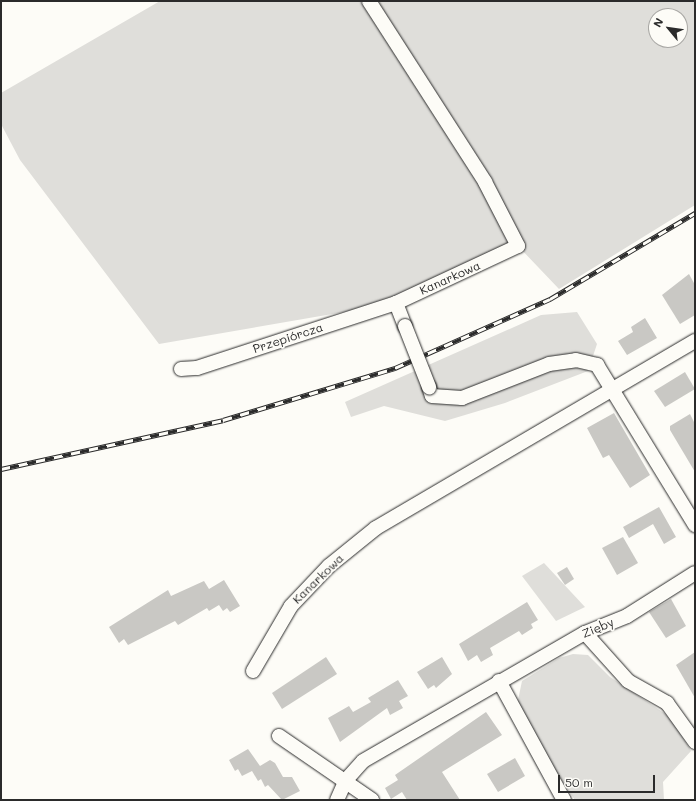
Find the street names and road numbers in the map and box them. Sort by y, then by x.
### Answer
street label: Kanarkowa [417,258,483,298]
street label: Przepiórcza [251,320,325,356]
street label: Kanarkowa [290,551,346,607]
street label: Zięby [580,615,616,641]

